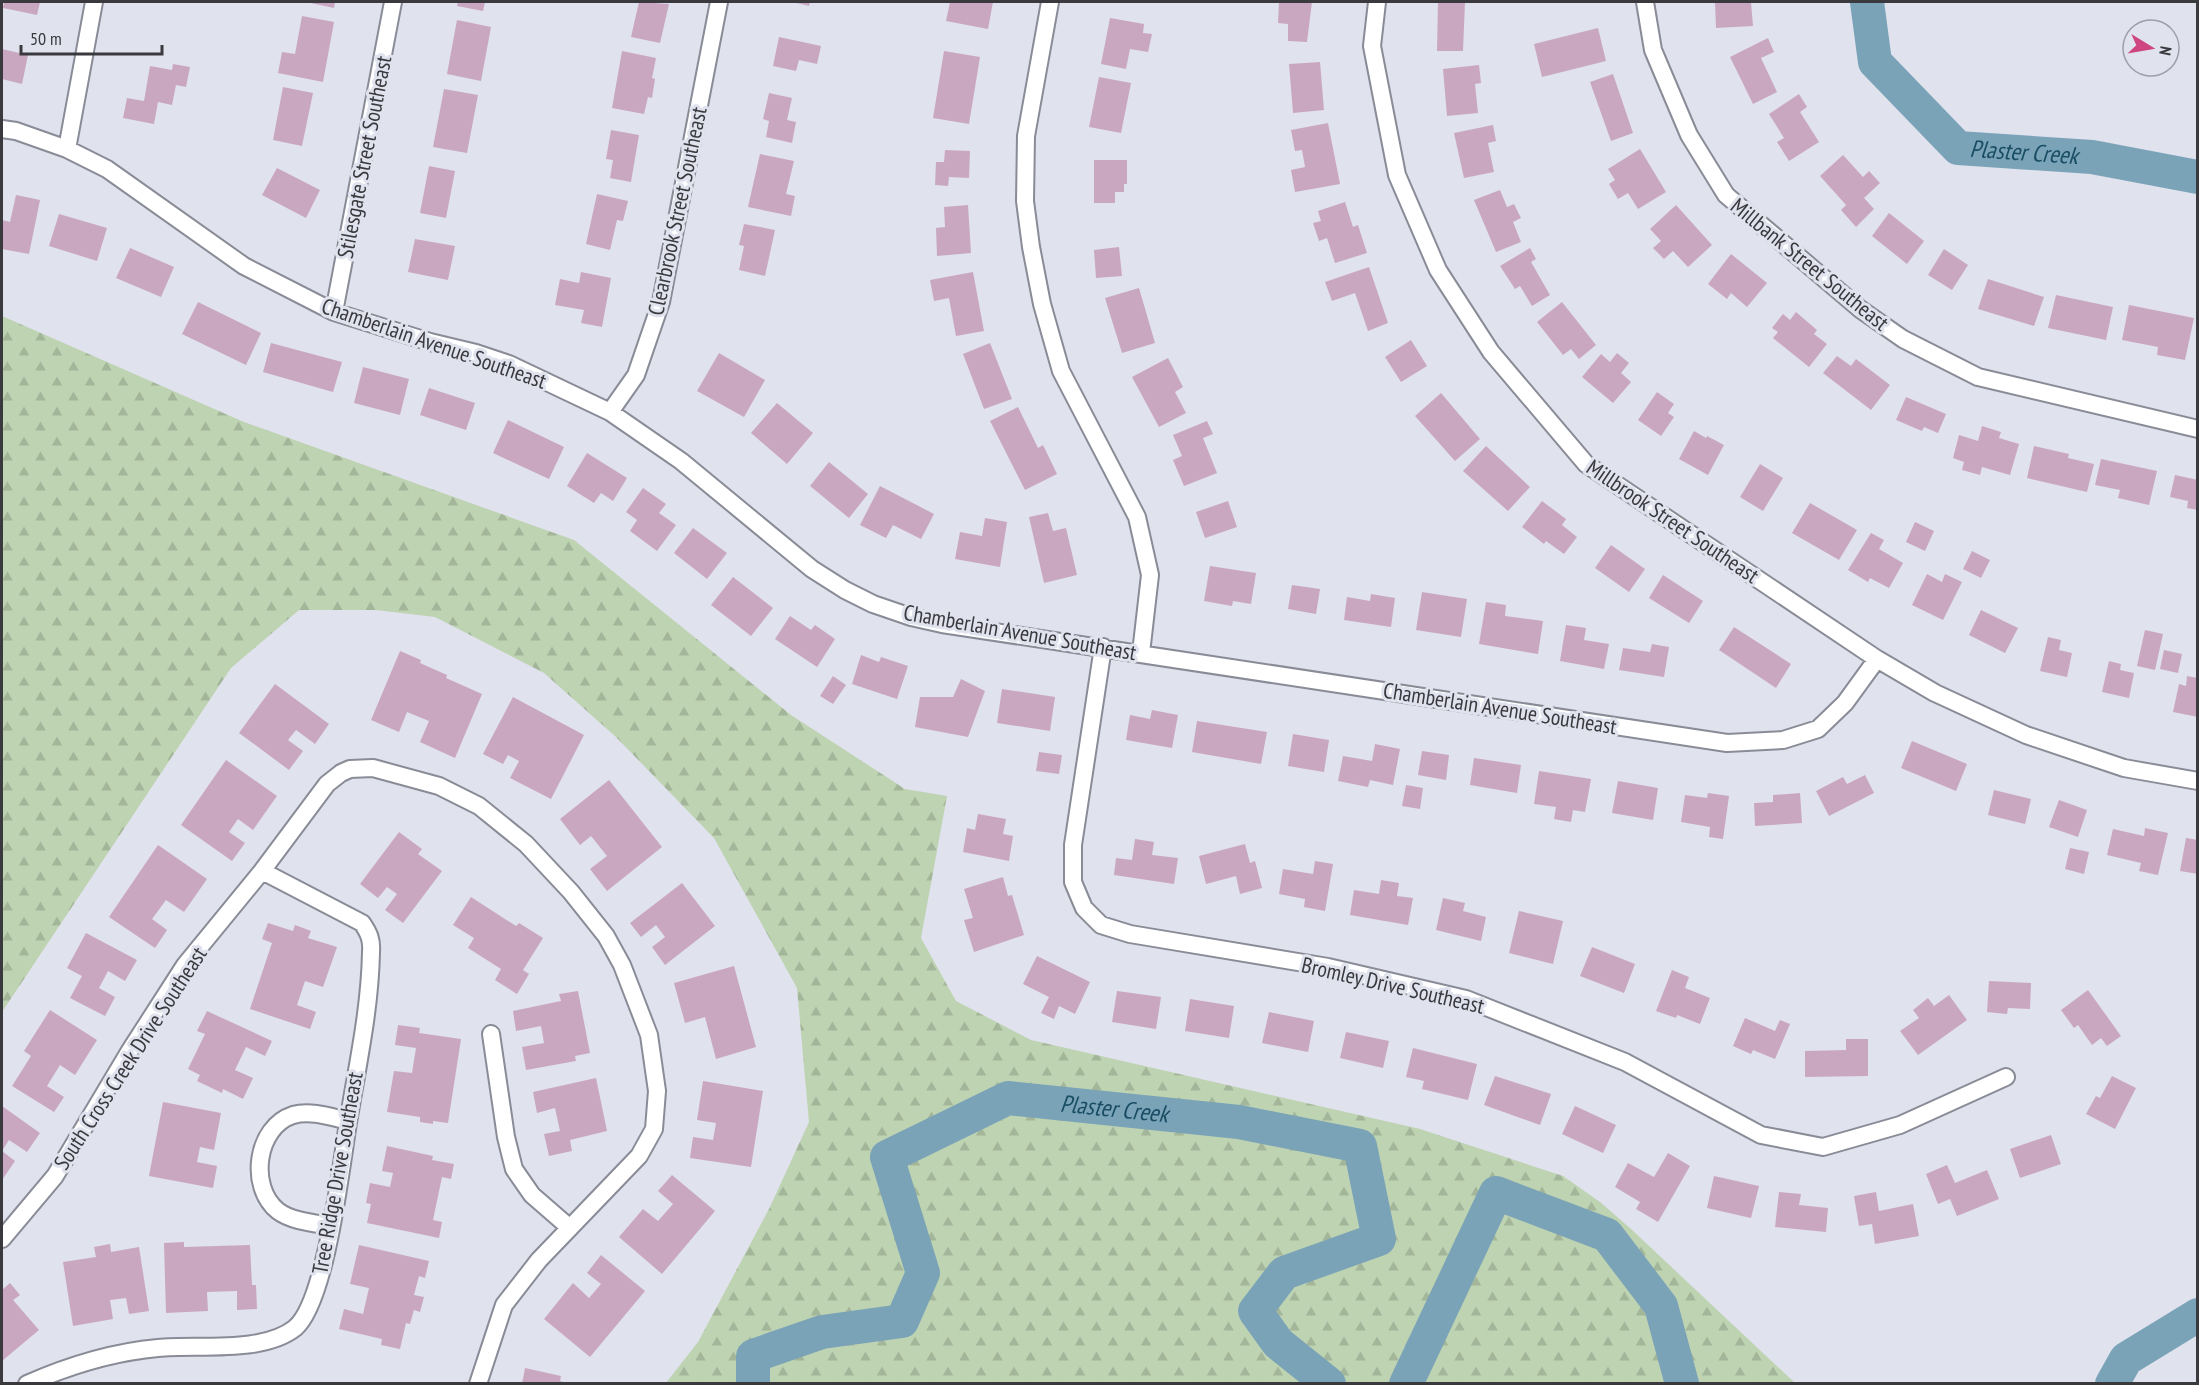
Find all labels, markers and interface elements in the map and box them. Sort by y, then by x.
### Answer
scale bar [21,18,162,56]
north arrow [2121,18,2181,78]
text: 50 m [30,27,62,50]
text: N [2155,45,2176,57]
street label: Stilesgate Street Southeast [331,53,397,261]
street label: Clearbrook Street Southeast [641,104,713,318]
water label: Plaster Creek [1969,133,2082,171]
street label: Millbank Street Southeast [1725,192,1895,336]
street label: Chamberlain Avenue Southeast [318,291,550,395]
street label: Millbrook Street Southeast [1581,453,1765,589]
street label: Chamberlain Avenue Southeast [901,598,1139,666]
street label: Chamberlain Avenue Southeast [1381,676,1619,740]
street label: South Cross Creek Drive Southeast [47,941,213,1175]
street label: Bromley Drive Southeast [1299,950,1487,1020]
street label: Tree Ridge Drive Southeast [305,1070,369,1276]
water label: Plaster Creek [1059,1088,1172,1130]

